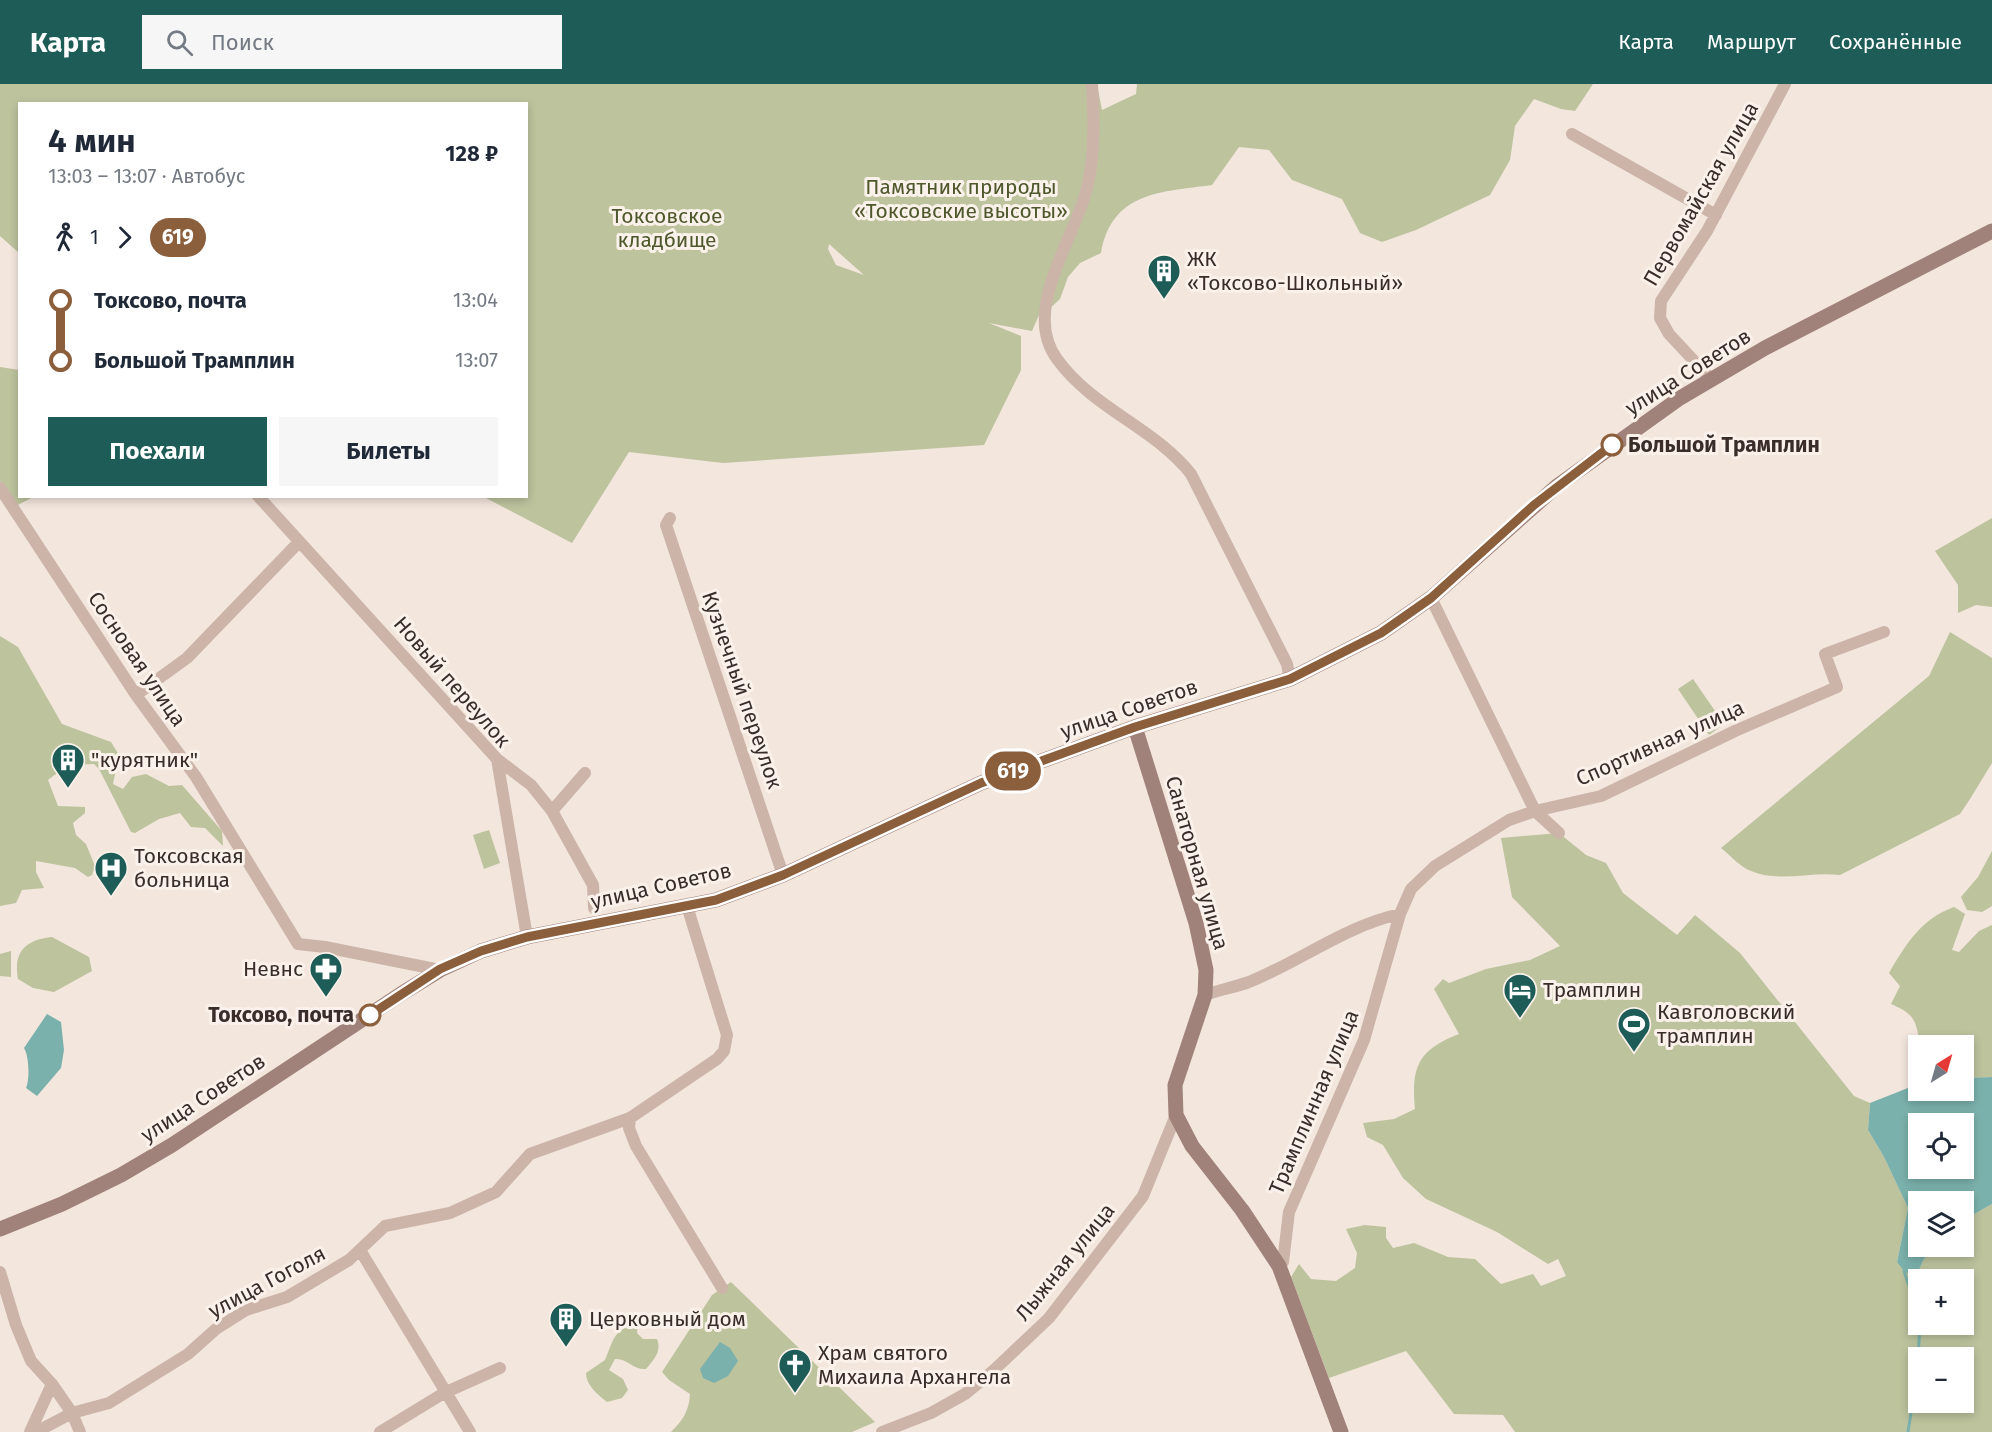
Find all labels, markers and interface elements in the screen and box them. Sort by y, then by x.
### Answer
search box [142,15,562,69]
text: Карта [30,26,106,59]
icon: search [163,26,196,59]
text: Поиск [211,29,274,56]
text: Карта [1618,29,1674,55]
text: Маршрут [1707,29,1796,55]
text: Сохранённые [1829,29,1962,55]
street label: Первомайская улица [1638,97,1764,291]
text: 4 мин [48,121,135,161]
text: 128 ₽ [445,140,498,167]
text: 13:03 – 13:07 · Автобус [48,164,245,188]
park label: Памятник природы «Токсовские высоты» [854,174,1068,224]
park label: Токсовское кладбище [612,203,722,253]
icon: walk [48,221,81,254]
icon: forward [108,221,141,254]
text: 619 [162,224,194,250]
text: 1 [90,225,99,249]
place label: ЖК «Токсово-Школьный» [1187,246,1403,296]
building icon: ЖК «Токсово-Школьный» [1146,253,1182,300]
text: Токсово, почта [94,287,247,314]
text: 13:04 [453,288,498,312]
street label: улица Советов [1620,323,1756,421]
text: Большой Трамплин [94,347,295,374]
text: 13:07 [455,348,498,372]
button: Поехали [48,417,267,486]
button: Билеты [279,417,498,486]
place label: Большой Трамплин [1628,432,1820,458]
marker: Большой Трамплин [1601,434,1623,456]
street label: Сосновая улица [82,587,192,731]
street label: Кузнечный переулок [696,588,788,792]
street label: Новый переулок [388,611,516,753]
street label: улица Советов [1057,673,1201,745]
street label: Спортивная улица [1572,694,1748,792]
building icon: "курятник" [50,742,86,789]
place label: "курятник" [91,747,198,773]
line badge: 619 [978,752,1048,790]
text: 619 [997,758,1029,784]
street label: Санаторная улица [1160,773,1234,953]
place label: Токсовская больница [134,843,244,893]
hospital icon: Токсовская больница [93,850,129,897]
street label: улица Советов [588,857,734,915]
pharmacy icon: Невнс [308,951,344,998]
place label: Невнс [243,956,303,982]
hotel icon: Трамплин [1502,972,1538,1019]
place label: Трамплин [1543,977,1641,1003]
place label: Кавголовский трамплин [1657,999,1795,1049]
place label: Токсово, почта [208,1002,354,1028]
marker: Токсово, почта [359,1004,381,1026]
street label: Трамплинная улица [1263,1006,1365,1198]
sports icon: Кавголовский трамплин [1616,1006,1652,1053]
north arrow [1908,1035,1974,1101]
map controls [1908,1035,1974,1413]
street label: улица Советов [136,1048,270,1148]
button: locate [1908,1113,1974,1179]
button: layers [1908,1191,1974,1257]
street label: Лыжная улица [1010,1198,1120,1326]
street label: улица Гоголя [204,1240,330,1324]
button: + [1908,1269,1974,1335]
building icon: Церковный дом [548,1301,584,1348]
place label: Церковный дом [589,1306,746,1332]
place label: Храм святого Михаила Архангела [818,1340,1011,1390]
church icon: Храм святого Михаила Архангела [777,1347,813,1394]
button: − [1908,1347,1974,1413]

